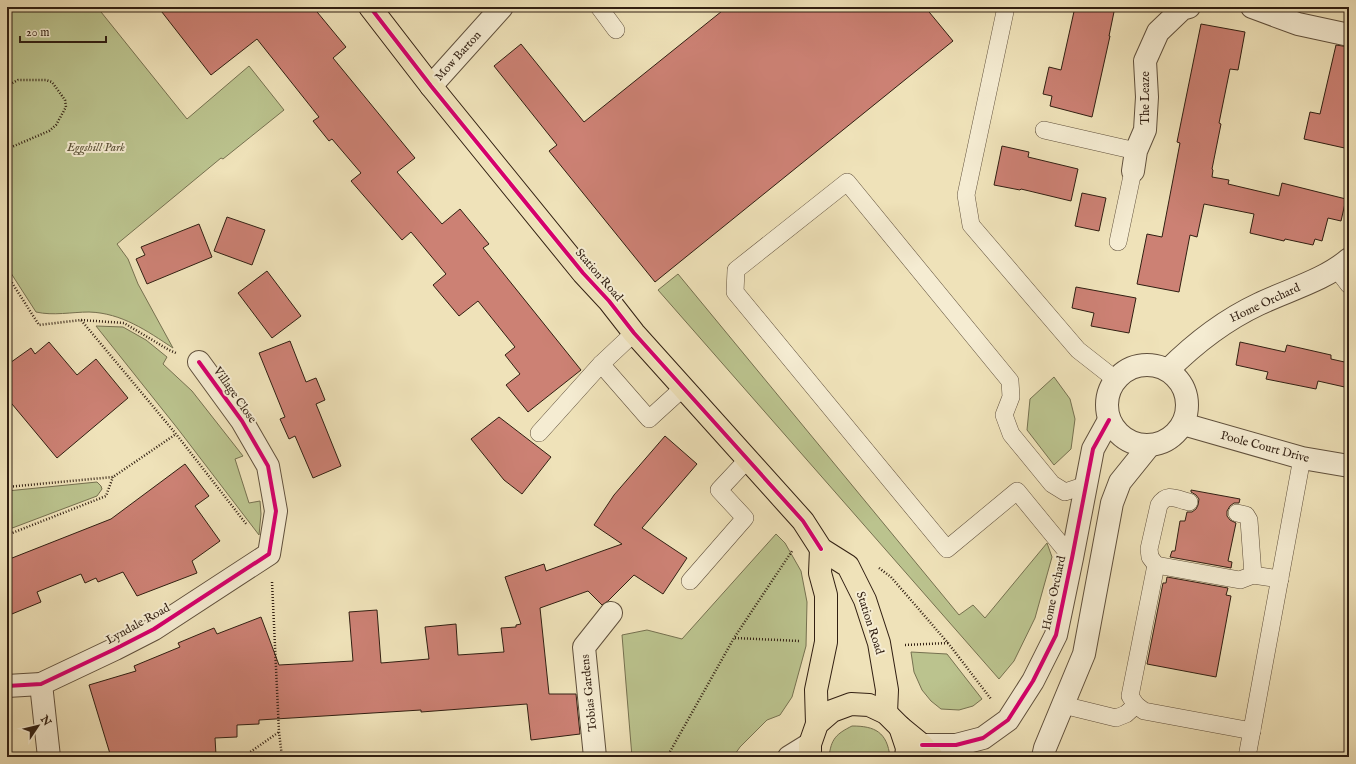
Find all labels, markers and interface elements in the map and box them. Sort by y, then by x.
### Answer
scale bar [20,18,106,44]
text: 20 m [26,25,49,40]
street label: Mow Barton [432,27,485,84]
street label: The Leaze [1138,71,1153,125]
park label: Eggshill Park [66,140,125,156]
street label: Station Road [572,245,626,305]
street label: Home Orchard [1227,280,1303,326]
street label: Village Close [210,363,260,427]
street label: Poole Court Drive [1219,428,1311,466]
street label: Home Orchard [1039,554,1069,632]
street label: Station Road [853,590,887,657]
street label: Lyndale Road [103,600,173,648]
street label: Tobias Gardens [577,654,601,732]
north arrow [18,706,58,746]
text: N [36,712,54,729]

